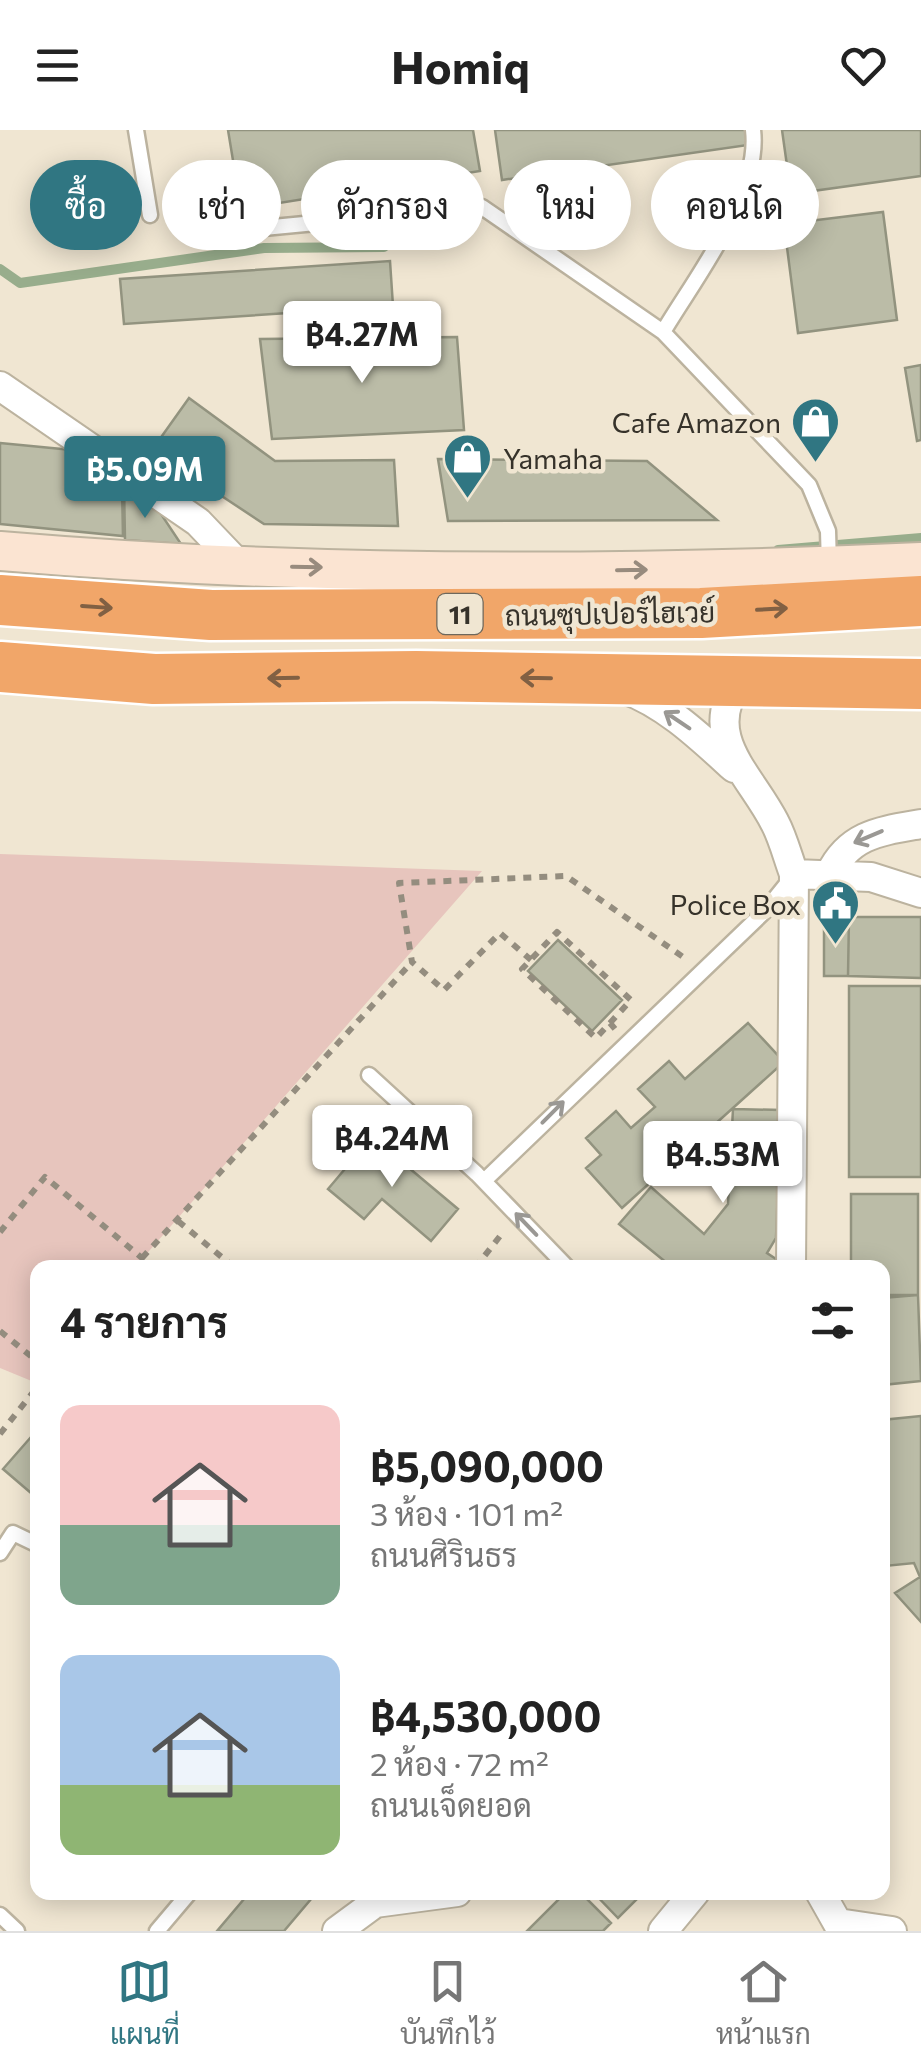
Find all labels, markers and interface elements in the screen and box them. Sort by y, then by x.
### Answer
icon: menu [30,38,85,93]
text: Homiq [391,38,530,93]
icon: heart [836,38,891,93]
chip: ซื้อ [30,160,142,250]
chip: เช่า [162,160,281,250]
chip: ตัวกรอง [301,160,484,250]
chip: ใหม่ [504,160,631,250]
chip: คอนโด [651,160,819,250]
pin: ฿4.27M [281,301,443,386]
text: ฿4.27M [305,313,419,353]
shop icon: Cafe Amazon [790,396,842,464]
place label: Cafe Amazon [612,405,781,439]
shop icon: Yamaha [442,432,494,500]
pin: ฿5.09M [64,436,226,521]
place label: Yamaha [503,441,603,475]
text: ฿5.09M [86,448,204,488]
one-way arrow [291,558,323,577]
one-way arrow [615,560,647,579]
street label: ถนนซุปเปอร์ไฮเวย์ [505,593,716,636]
road number: 11 [438,594,482,634]
one-way arrow [81,598,113,617]
one-way arrow [755,599,787,618]
one-way arrow [268,668,300,688]
one-way arrow [520,669,552,688]
one-way arrow [664,710,692,731]
one-way arrow [853,829,884,847]
public building icon: Police Box [810,878,862,946]
place label: Police Box [670,887,801,921]
one-way arrow [540,1100,565,1125]
pin: ฿4.24M [311,1105,473,1190]
text: ฿4.24M [334,1117,450,1157]
pin: ฿4.53M [642,1121,804,1206]
text: ฿4.53M [665,1133,781,1173]
one-way arrow [515,1213,539,1237]
icon: filters [805,1293,860,1348]
text: 4 รายการ [60,1295,228,1347]
text: ฿5,090,000 [370,1439,604,1491]
icon: home [140,1445,260,1565]
text: 3 ห้อง · 101 m² [370,1493,563,1533]
text: ถนนศิรินธร [370,1534,517,1574]
text: ฿4,530,000 [370,1689,601,1741]
icon: home [140,1695,260,1815]
text: 2 ห้อง · 72 m² [370,1743,549,1783]
text: ถนนเจ็ดยอด [370,1784,532,1824]
tab: แผนที่ [110,1954,180,2050]
tab: บันทึกไว้ [400,1954,496,2050]
tab: หน้าแรก [716,1954,811,2050]

